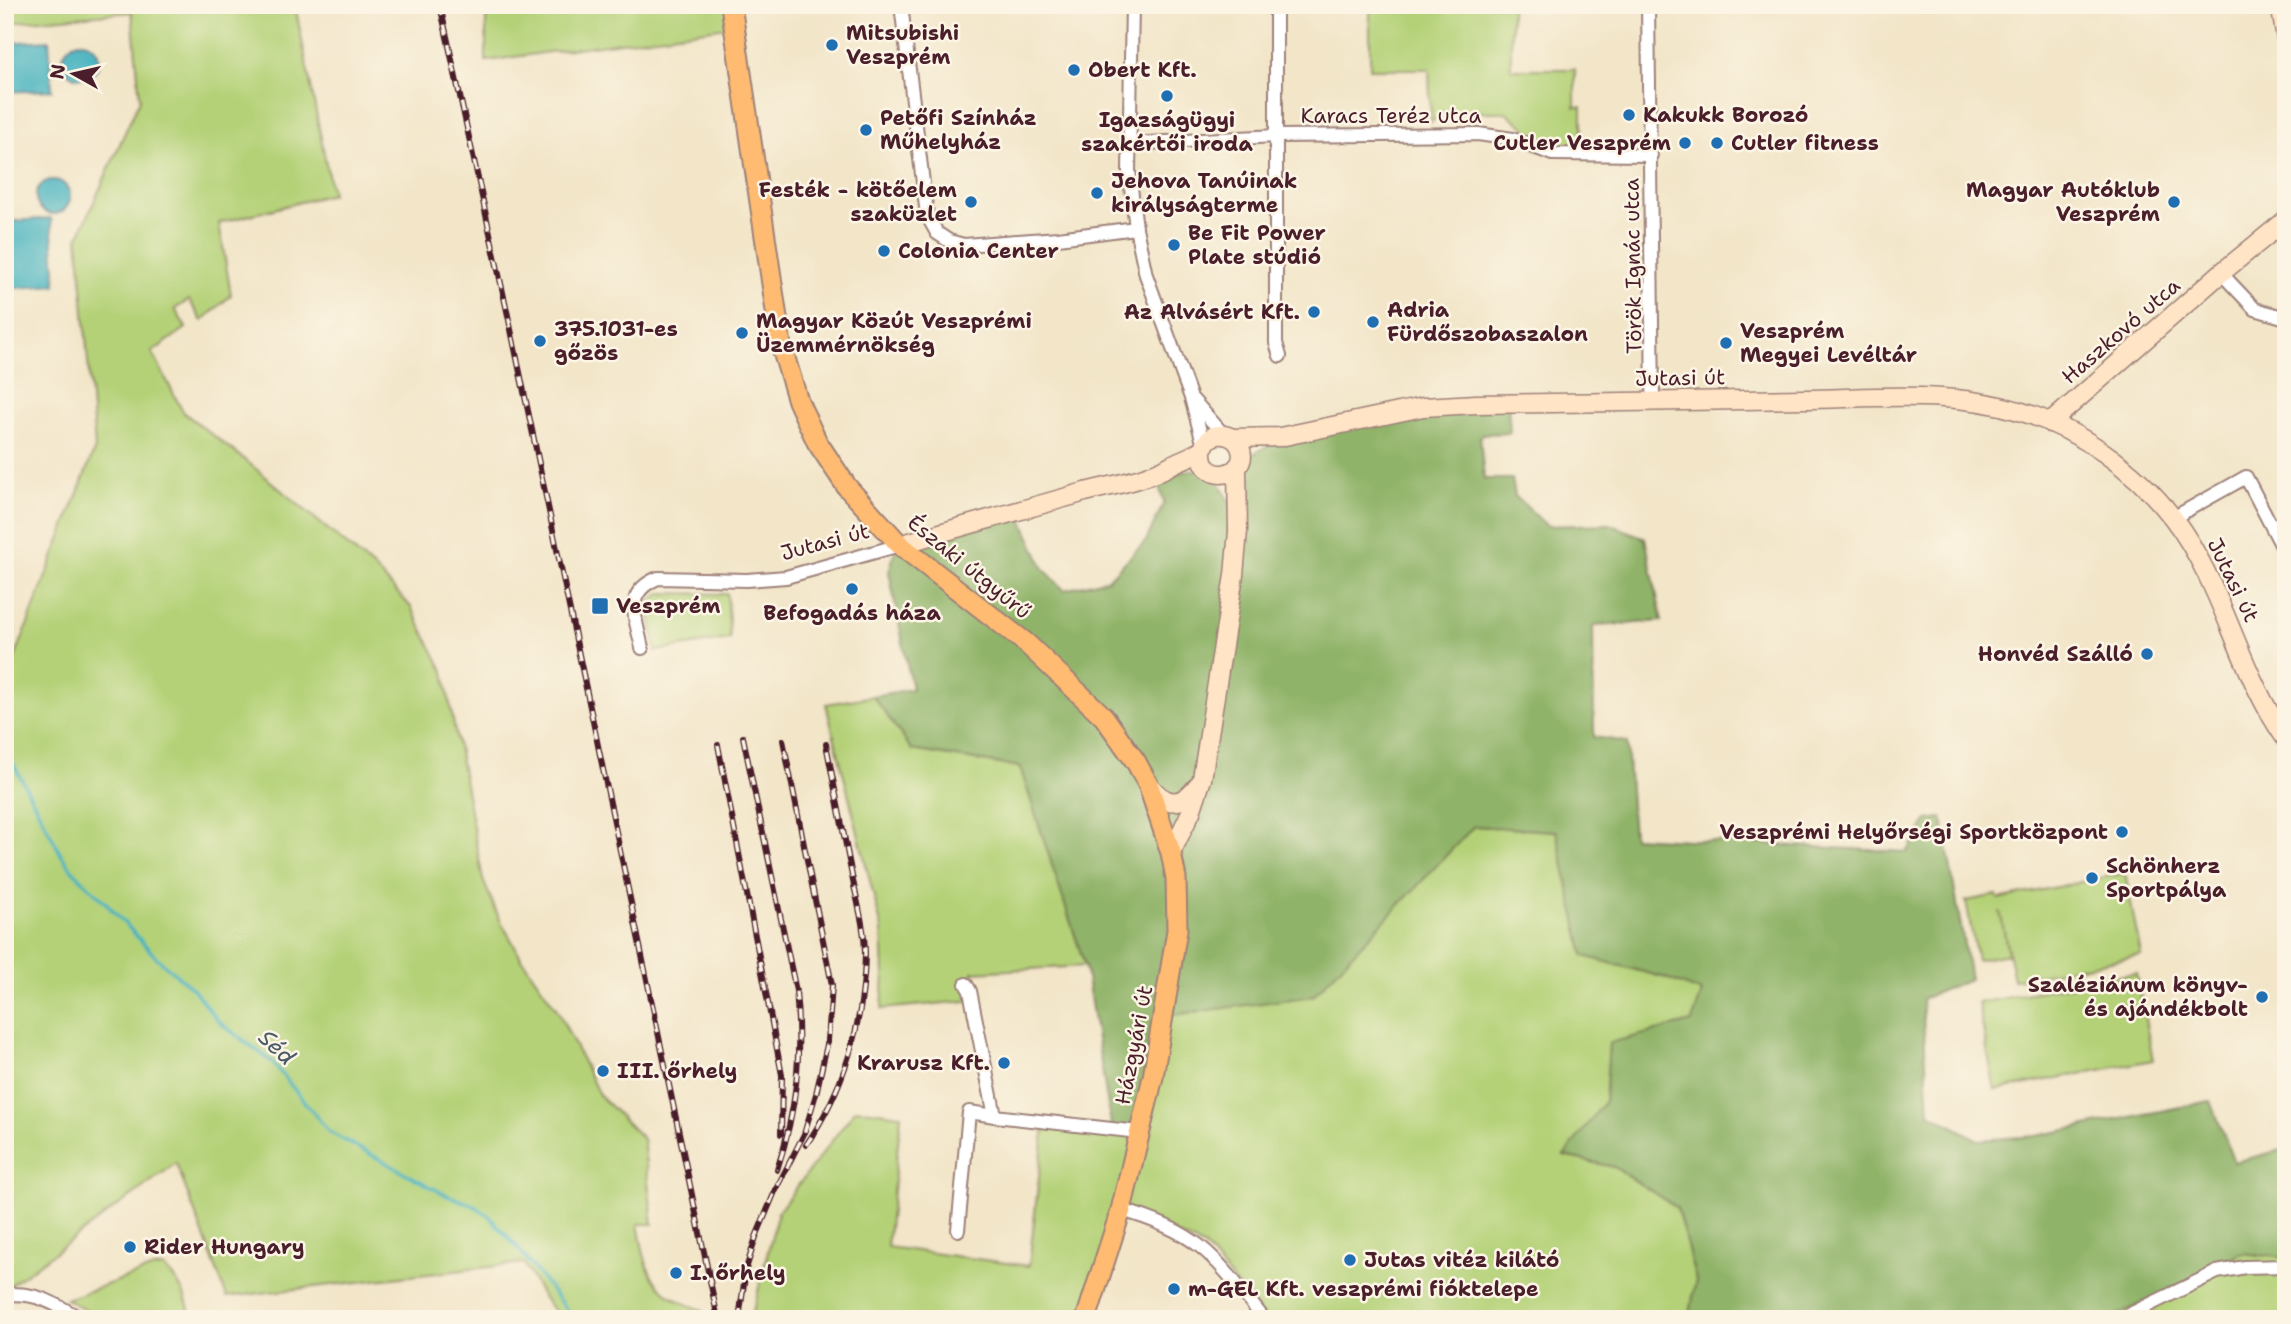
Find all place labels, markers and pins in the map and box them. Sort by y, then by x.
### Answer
place label: Mitsubishi Veszprém [846,19,959,71]
marker: Mitsubishi Veszprém [824,37,840,53]
place label: Obert Kft. [1088,56,1197,84]
marker: Obert Kft. [1066,62,1082,78]
marker: Igazságügyi szakértői iroda [1159,88,1175,104]
place label: Kakukk Borozó [1643,101,1808,129]
place label: Petőfi Színház Műhelyház [880,104,1037,156]
place label: Igazságügyi szakértői iroda [1081,106,1253,158]
marker: Kakukk Borozó [1621,107,1637,123]
marker: Petőfi Színház Műhelyház [858,122,874,138]
place label: Cutler Veszprém [1493,129,1671,157]
place label: Cutler fitness [1731,129,1879,157]
marker: Cutler Veszprém [1677,135,1693,151]
marker: Cutler fitness [1709,135,1725,151]
place label: Jehova Tanúinak királyságterme [1111,167,1297,219]
place label: Festék - kötőelem szaküzlet [759,176,957,228]
place label: Magyar Autóklub Veszprém [1966,176,2160,228]
marker: Jehova Tanúinak királyságterme [1089,185,1105,201]
marker: Festék - kötőelem szaküzlet [963,194,979,210]
marker: Magyar Autóklub Veszprém [2166,194,2182,210]
place label: Be Fit Power Plate stúdió [1188,219,1326,271]
place label: Colonia Center [898,237,1059,265]
marker: Be Fit Power Plate stúdió [1166,237,1182,253]
marker: Colonia Center [876,243,892,259]
place label: Adria Fürdőszobaszalon [1387,296,1588,348]
place label: Az Alvásért Kft. [1124,298,1300,326]
marker: Az Alvásért Kft. [1306,304,1322,320]
place label: Magyar Közút Veszprémi Üzemmérnökség [756,307,1032,359]
marker: Adria Fürdőszobaszalon [1365,314,1381,330]
place label: 375.1031-es gőzös [554,315,678,367]
place label: Veszprém Megyei Levéltár [1740,317,1917,369]
marker: Magyar Közút Veszprémi Üzemmérnökség [734,325,750,341]
marker: 375.1031-es gőzös [532,333,548,349]
marker: Veszprém Megyei Levéltár [1718,335,1734,351]
marker: Befogadás háza [844,581,860,597]
place label: Veszprém [616,592,720,620]
marker: Veszprém [590,596,610,616]
place label: Befogadás háza [763,599,941,627]
place label: Honvéd Szálló [1978,640,2133,668]
marker: Honvéd Szálló [2139,646,2155,662]
place label: Veszprémi Helyőrségi Sportközpont [1719,818,2108,846]
marker: Veszprémi Helyőrségi Sportközpont [2114,824,2130,840]
place label: Schönherz Sportpálya [2106,852,2227,904]
marker: Schönherz Sportpálya [2084,870,2100,886]
place label: Szaléziánum könyv- és ajándékbolt [2028,971,2248,1023]
marker: Szaléziánum könyv- és ajándékbolt [2254,989,2270,1005]
place label: Krarusz Kft. [857,1049,990,1077]
marker: Krarusz Kft. [996,1055,1012,1071]
place label: III. őrhely [617,1057,737,1085]
marker: III. őrhely [595,1063,611,1079]
place label: Rider Hungary [144,1233,305,1261]
marker: Rider Hungary [122,1239,138,1255]
place label: Jutas vitéz kilátó [1364,1246,1560,1274]
marker: Jutas vitéz kilátó [1342,1252,1358,1268]
place label: I. őrhely [690,1259,786,1287]
marker: I. őrhely [668,1265,684,1281]
place label: m-GEL Kft. veszprémi fióktelepe [1188,1275,1539,1303]
marker: m-GEL Kft. veszprémi fióktelepe [1166,1281,1182,1297]

